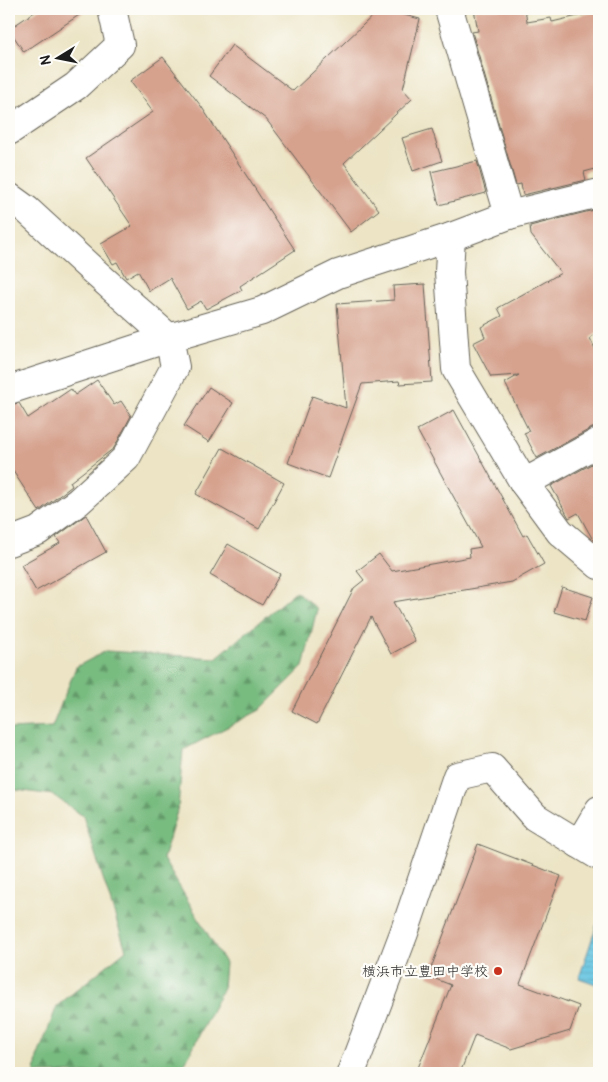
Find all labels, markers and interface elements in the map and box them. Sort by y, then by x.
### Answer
north arrow [32,32,82,82]
text: N [36,54,55,66]
place label: 横浜市立豊田中学校 [362,963,488,980]
marker: 横浜市立豊田中学校 [492,965,504,977]

